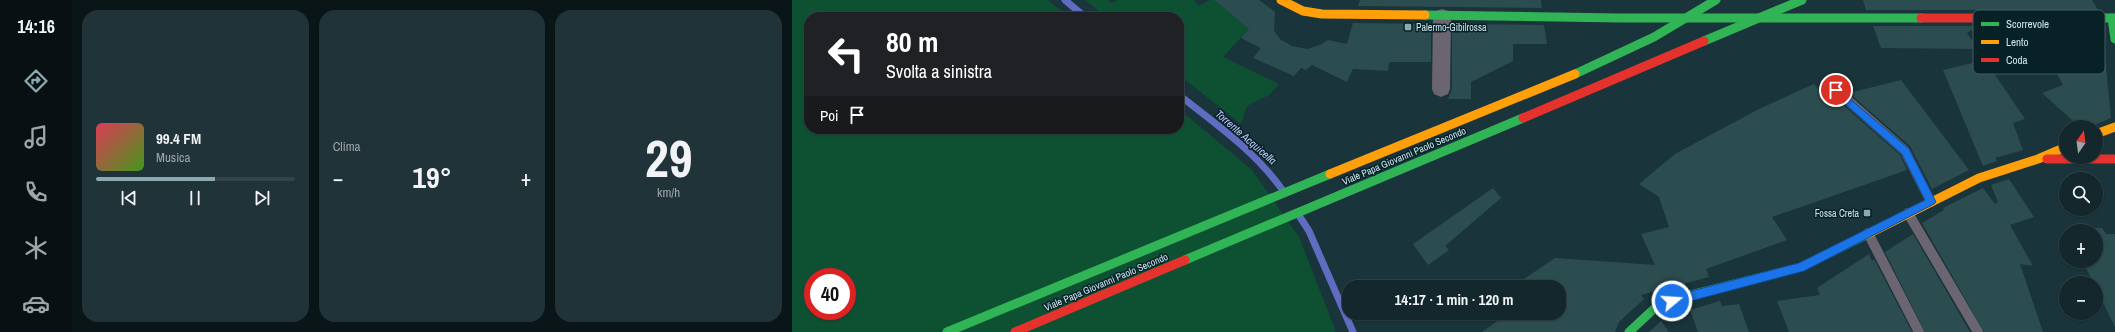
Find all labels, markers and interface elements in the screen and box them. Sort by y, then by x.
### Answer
legend [1973,10,2105,74]
text: 14:16 [17,14,55,39]
text: Scorrevole [2006,17,2049,31]
place label: Palermo-Gibilrossa [1416,21,1487,34]
marker: Palermo-Gibilrossa [1403,22,1413,32]
text: 80 m [886,23,938,61]
icon: left [820,28,872,80]
text: Lento [2006,35,2029,49]
text: Coda [2006,53,2028,67]
text: Svolta a sinistra [886,59,992,84]
icon: directions [22,67,50,95]
pin [1819,73,1853,107]
icon: arrive [1825,79,1847,101]
icon: arrive [846,104,868,126]
text: Poi [820,105,838,126]
water label: Torrente Acquicella [1213,107,1279,167]
north arrow [2059,120,2103,164]
map controls [2059,120,2103,320]
icon: music [22,123,50,151]
text: 29 [645,123,692,193]
street label: Viale Papa Giovanni Paolo Secondo [1340,124,1468,188]
text: 99.4 FM [156,128,201,149]
text: Clima [333,138,361,155]
text: Musica [156,149,190,166]
text: 19° [412,157,452,197]
text: − [333,163,343,193]
text: + [521,163,531,193]
button: search [2059,172,2103,216]
icon: phone [22,178,50,206]
text: km/h [657,184,680,201]
icon: previous [118,187,140,209]
icon: pause [184,187,206,209]
icon: next [251,187,273,209]
place label: Fossa Creta [1815,207,1859,220]
marker: Fossa Creta [1862,208,1872,218]
button: + [2059,224,2103,268]
icon: climate [22,234,50,262]
street label: Viale Papa Giovanni Paolo Secondo [1042,250,1170,314]
speed limit sign: 40 [804,268,856,320]
button: − [2059,276,2103,320]
position arrow [1651,280,1693,322]
text: 14:17 · 1 min · 120 m [1395,289,1513,310]
icon: car [22,290,50,318]

